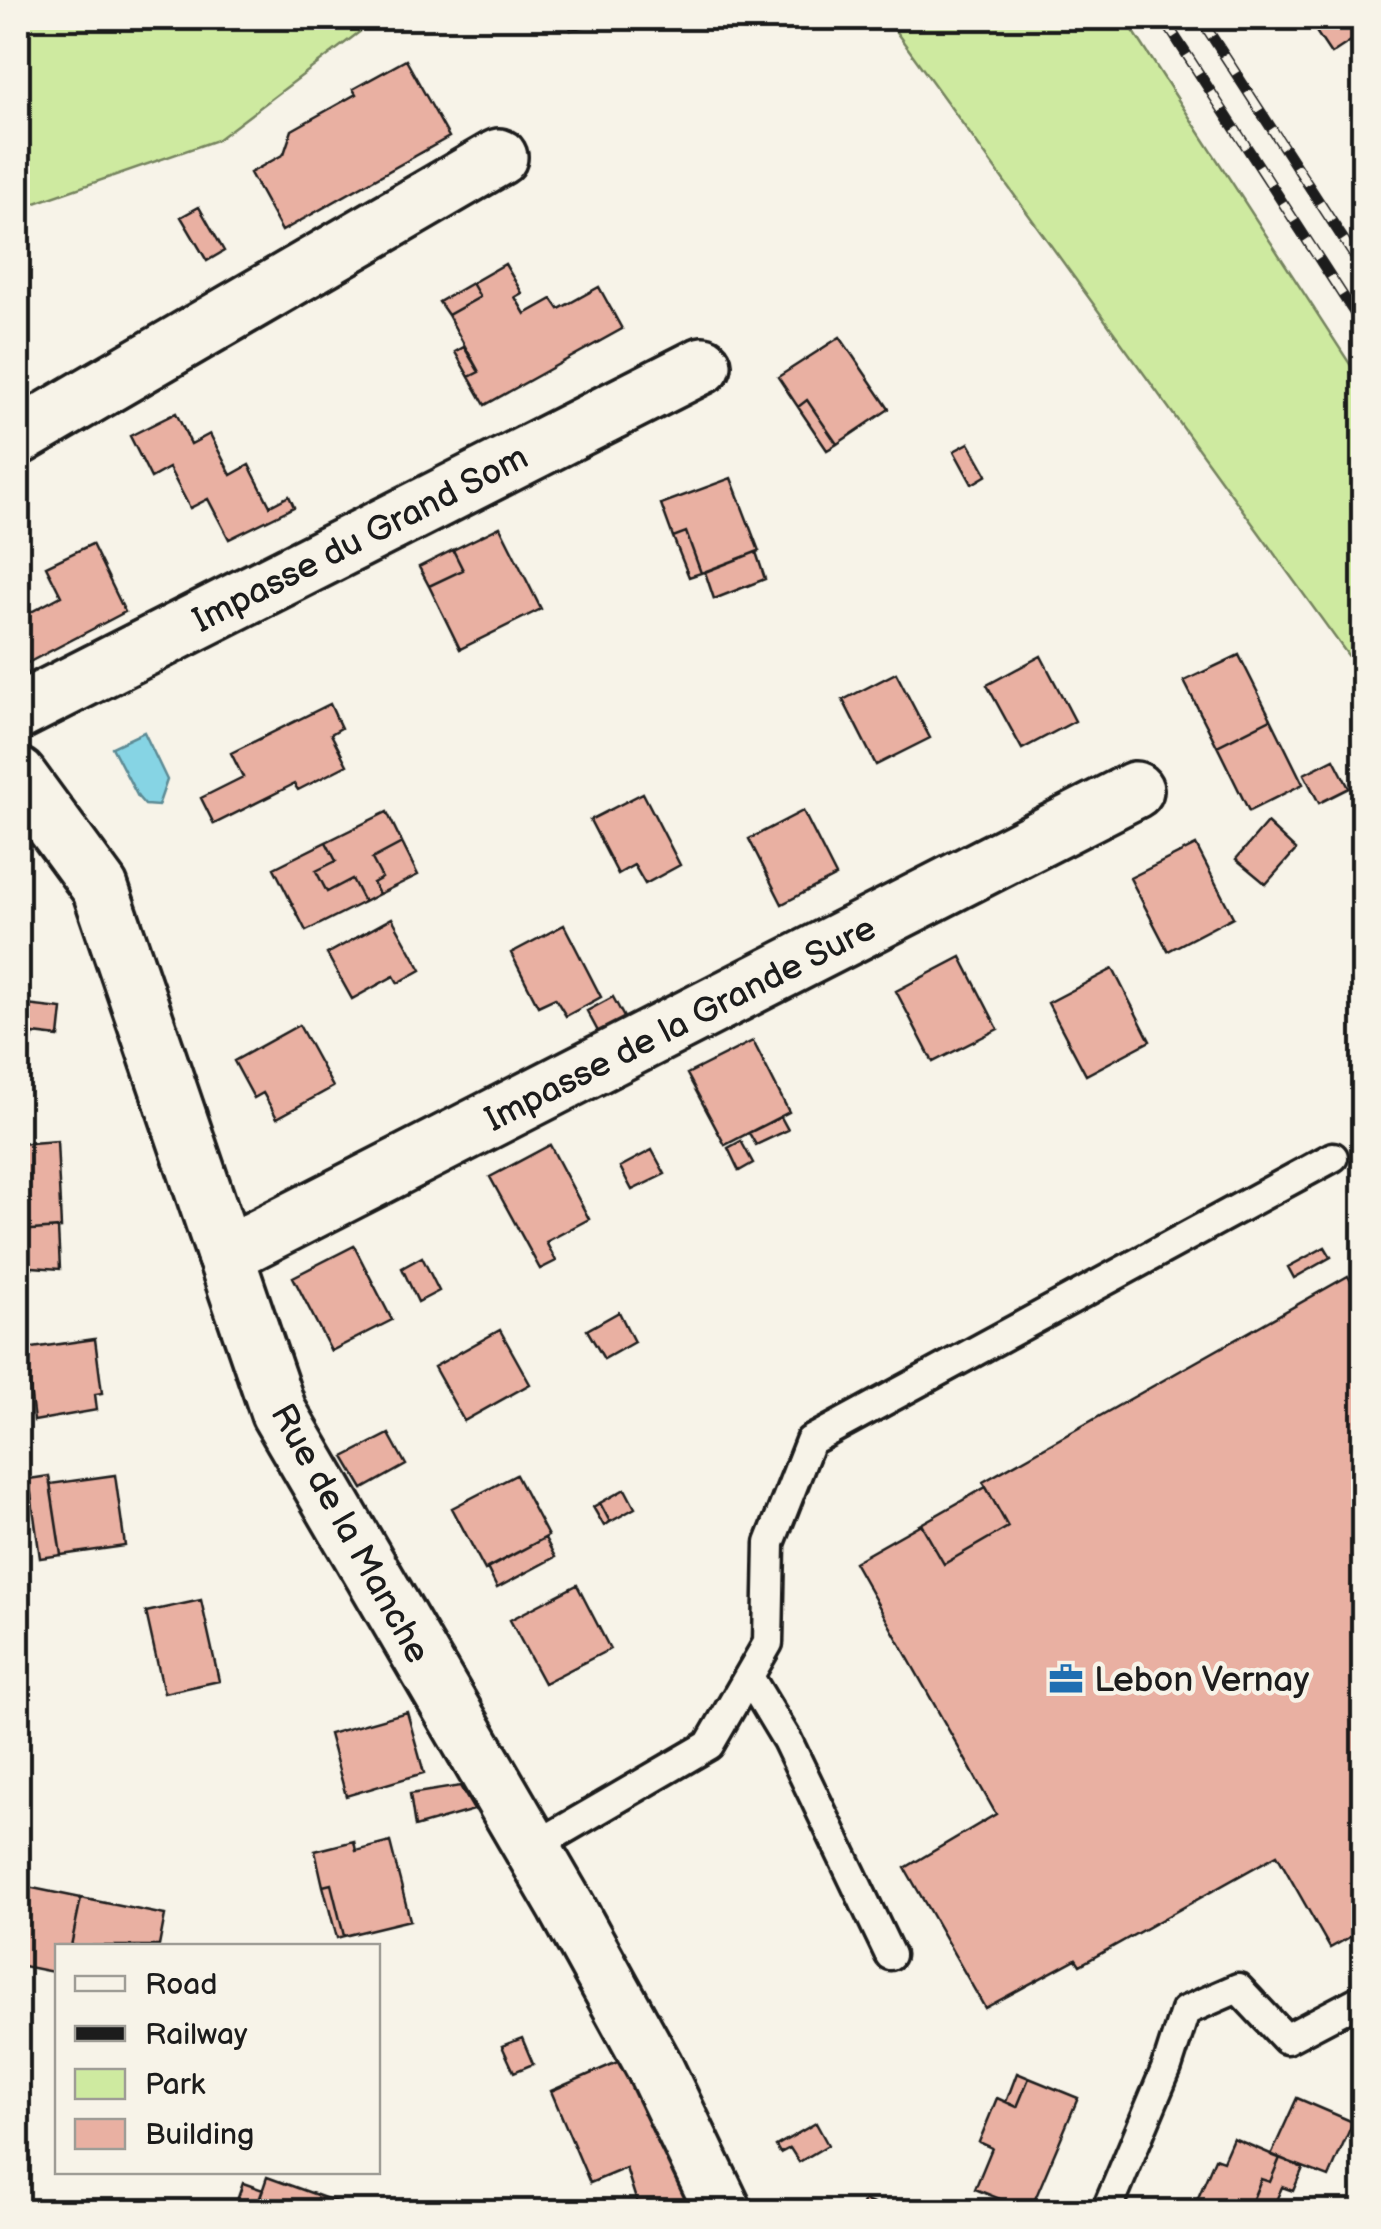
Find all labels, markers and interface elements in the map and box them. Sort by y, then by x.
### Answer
street label: Impasse du Grand Som [186,436,535,643]
street label: Impasse de la Grande Sure [478,907,883,1142]
street label: Rue de la Manche [261,1396,439,1671]
place label: Lebon Vernay [1094,1659,1309,1702]
office icon: Lebon Vernay [1047,1660,1085,1698]
legend [55,1944,380,2174]
text: Road [145,1967,218,2003]
text: Railway [145,2017,248,2053]
text: Park [145,2067,205,2103]
text: Building [145,2117,254,2153]

